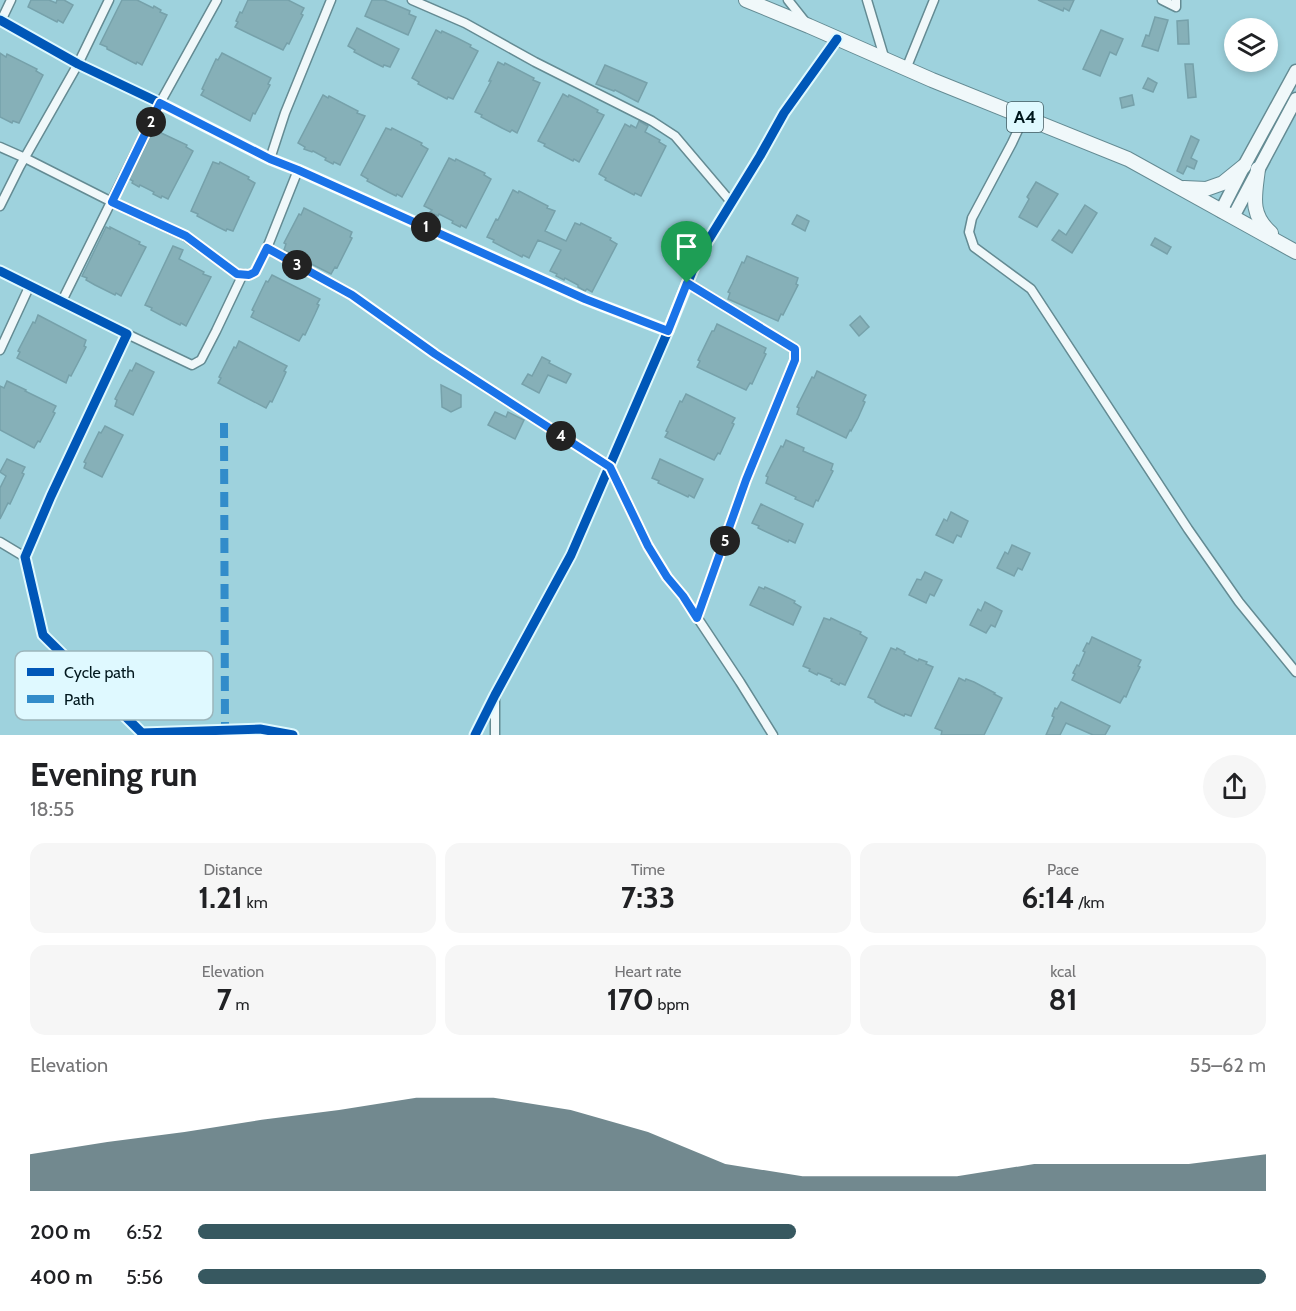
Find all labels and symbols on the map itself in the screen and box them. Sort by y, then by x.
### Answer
road number: A4 [1007,102,1043,132]
pin: 2 [136,107,166,137]
pin: 1 [411,212,441,242]
pin [661,221,712,283]
pin: 3 [282,250,312,280]
pin: 4 [546,421,576,451]
pin: 5 [710,526,740,556]
legend [15,651,213,720]
text: Cycle path [64,663,135,682]
text: Path [64,690,95,709]

